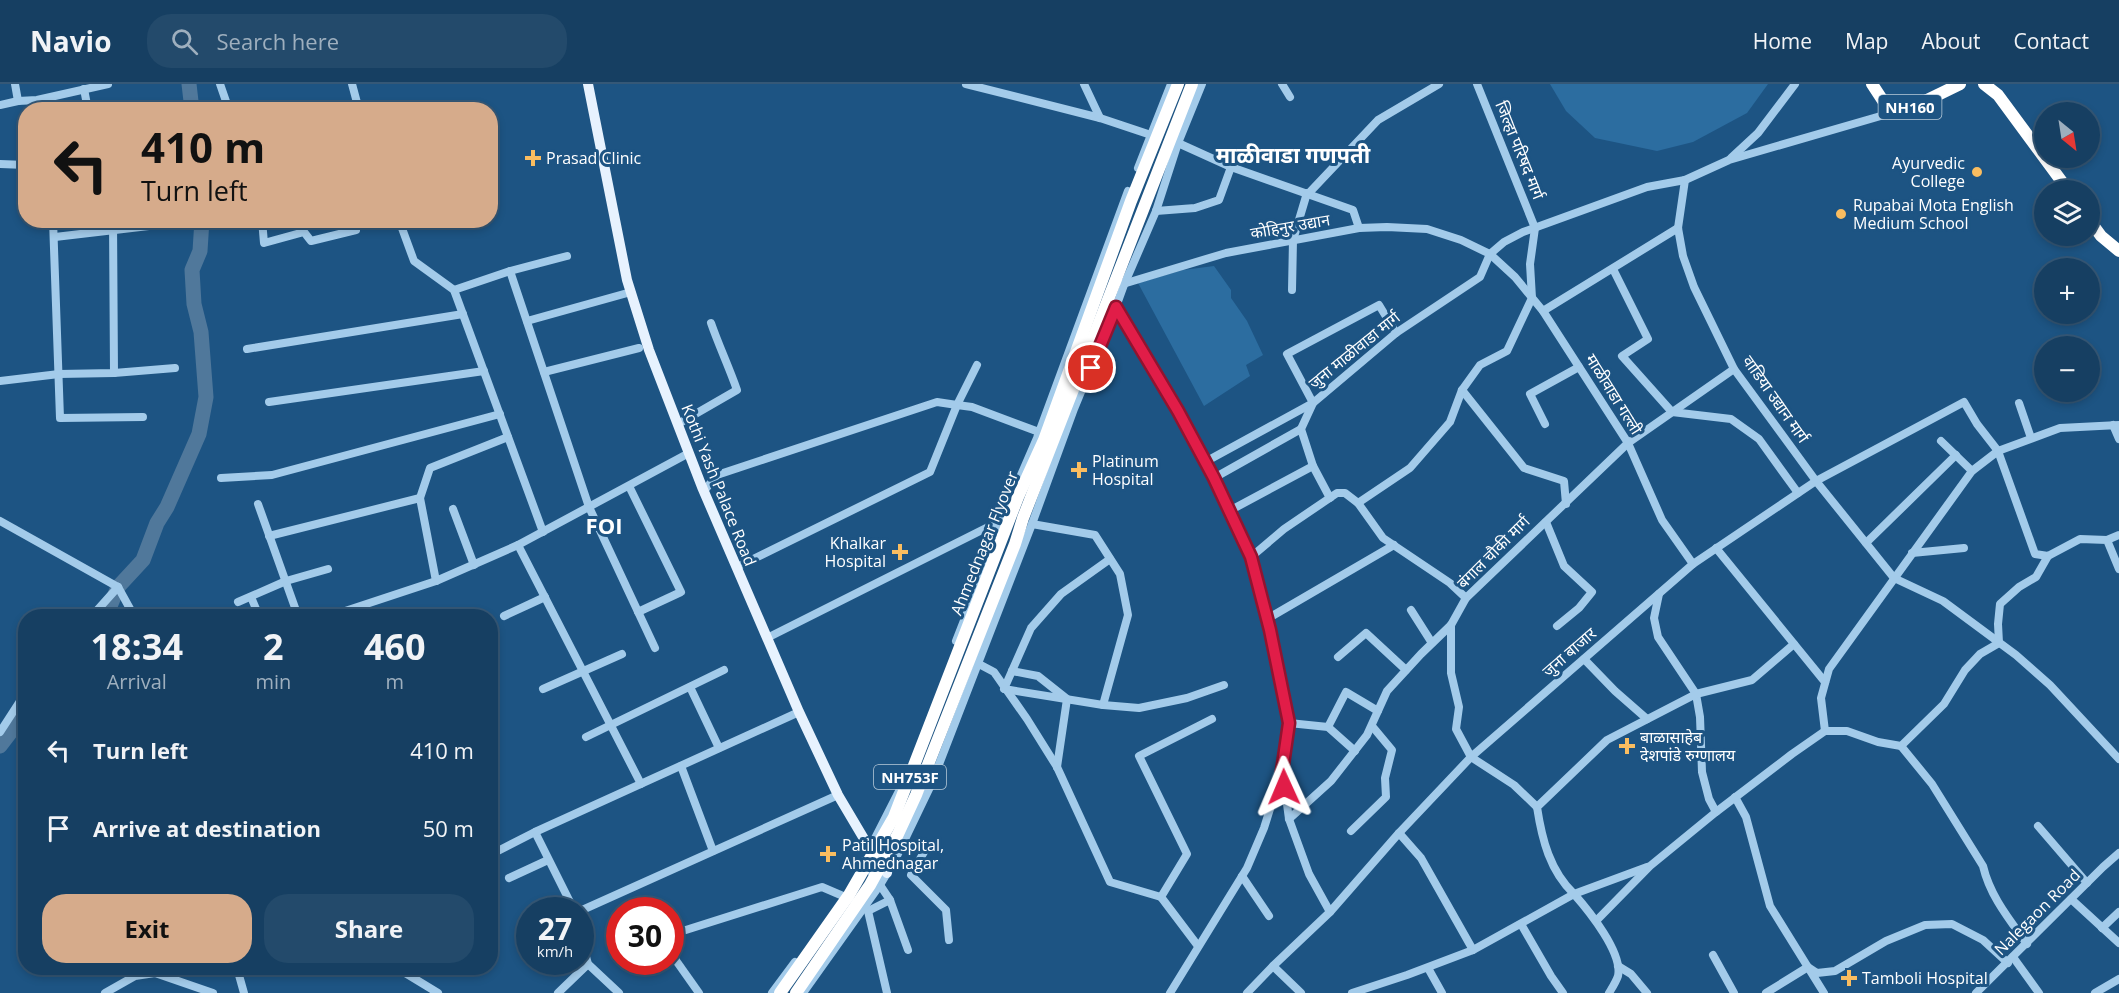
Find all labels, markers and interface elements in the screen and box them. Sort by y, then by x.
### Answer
search box [147,14,567,68]
text: Navio [30,22,111,60]
icon: search [168,25,201,58]
text: Search here [216,26,339,56]
text: Home [1753,27,1812,55]
text: Map [1845,27,1888,55]
text: About [1921,27,1981,55]
text: Contact [2014,27,2089,55]
road number: NH160 [1878,95,1942,119]
street label: जिल्हा परिषद मार्ग [1490,98,1550,203]
north arrow [2034,102,2100,168]
map controls [2034,102,2100,402]
text: 410 m [141,118,265,175]
icon: left [42,126,120,204]
district label: माळीवाडा गणपती [1216,139,1371,169]
place label: Prasad Clinic [546,147,642,169]
marker: Prasad Clinic [524,149,542,167]
place label: Ayurvedic College [1892,152,1965,192]
marker: Ayurvedic College [1970,165,1984,179]
text: Turn left [141,172,248,209]
button: layers [2034,180,2100,246]
place label: Rupabai Mota English Medium School [1853,194,2014,234]
marker: Rupabai Mota English Medium School [1834,207,1848,221]
street label: कोहिनुर उद्यान [1248,208,1333,244]
button: + [2034,258,2100,324]
street label: जुना माळीवाडा मार्ग [1304,306,1405,394]
button: − [2034,336,2100,402]
pin [1065,342,1116,393]
street label: माळीवाडा गल्ली [1581,350,1648,439]
icon: arrive [1074,351,1107,384]
street label: वाडिया उद्यान मार्ग [1738,351,1815,448]
street label: Kothi Yash Palace Road [676,401,762,569]
place label: Platinum Hospital [1092,450,1159,490]
marker: Platinum Hospital [1070,461,1088,479]
street label: Ahmednagar Flyover [945,467,1023,618]
district label: FOI [586,510,622,540]
street label: बंगाल चौकी मार्ग [1452,510,1535,593]
place label: Khalkar Hospital [824,532,886,572]
marker: Khalkar Hospital [891,543,909,561]
text: 18:34 [90,622,183,671]
text: 2 [263,622,284,671]
text: 460 [364,622,426,671]
street label: जुना बाजार [1537,622,1601,682]
text: Arrival [107,668,167,695]
text: min [255,668,291,695]
text: m [385,668,404,695]
place label: बाळासाहेब देशपांडे रुग्णालय [1640,726,1736,766]
icon: left [42,734,75,767]
text: Turn left [93,735,188,765]
text: 410 m [410,735,474,765]
marker: बाळासाहेब देशपांडे रुग्णालय [1618,737,1636,755]
position arrow [1252,755,1316,819]
road number: NH753F [874,765,946,789]
icon: arrive [42,812,75,845]
text: Arrive at destination [93,813,321,843]
text: 50 m [423,813,474,843]
place label: Patil Hospital, Ahmednagar [842,834,944,874]
marker: Patil Hospital, Ahmednagar [819,845,837,863]
street label: Nalegaon Road [1989,864,2085,960]
button: Exit [42,894,252,963]
button: Share [264,894,474,963]
speed limit sign: 30 [606,897,684,975]
text: 27 [538,908,572,949]
text: km/h [537,941,573,961]
place label: Tamboli Hospital [1862,967,1988,989]
marker: Tamboli Hospital [1840,969,1858,987]

